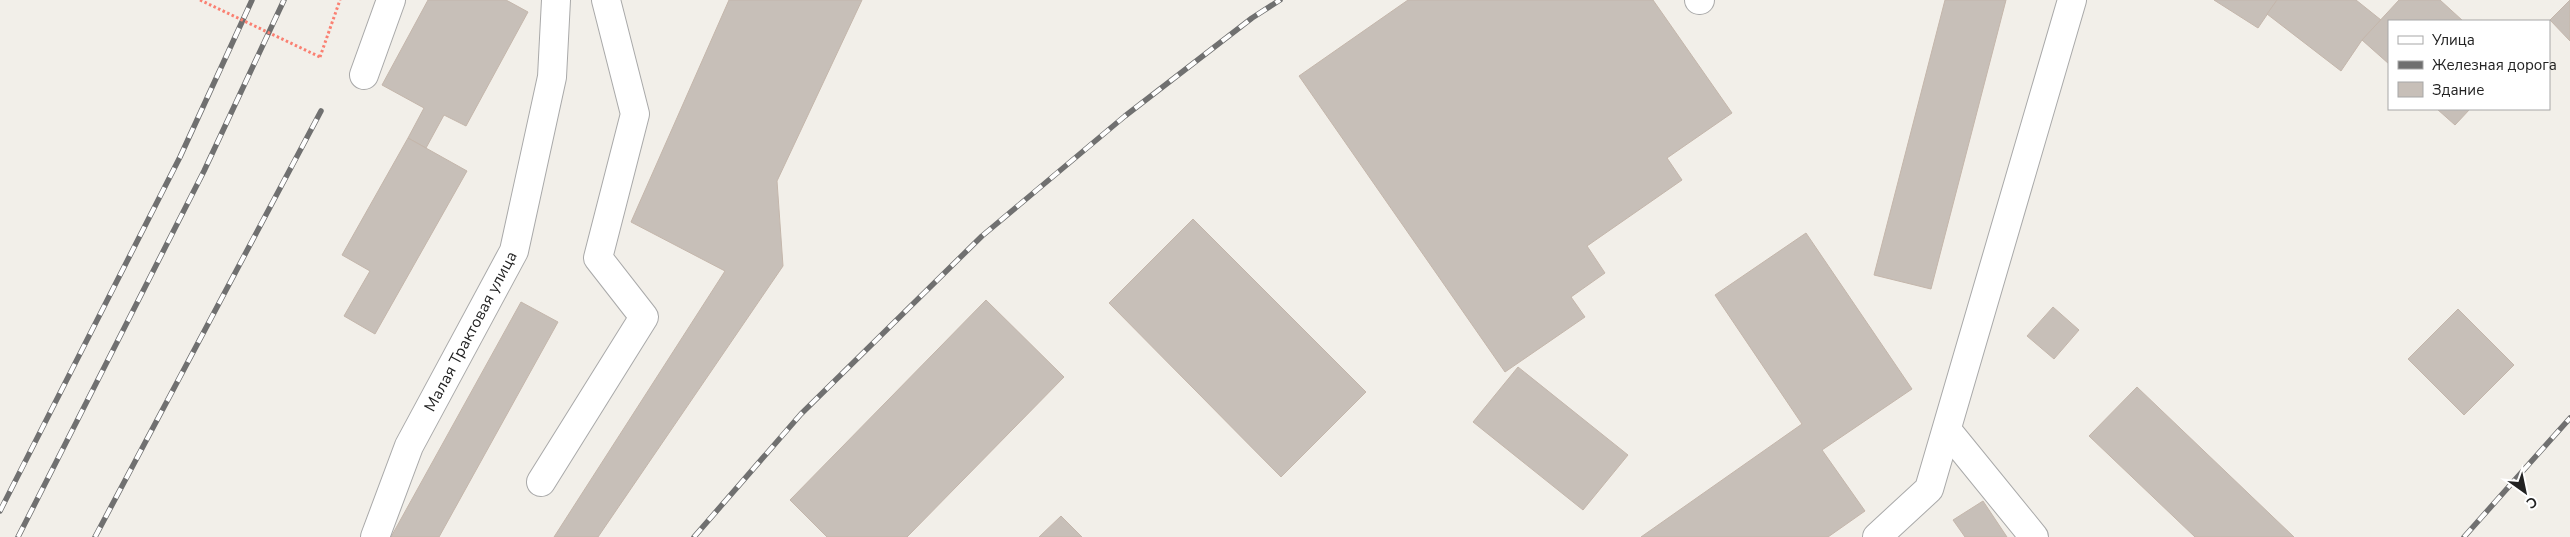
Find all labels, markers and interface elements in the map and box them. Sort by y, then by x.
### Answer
legend [2388,20,2550,110]
text: Улица [2431,30,2475,50]
text: Железная дорога [2432,55,2557,75]
text: Здание [2432,80,2484,100]
street label: Малая Трактовая улица [419,247,523,416]
north arrow [2500,467,2550,517]
text: С [2522,492,2541,513]

